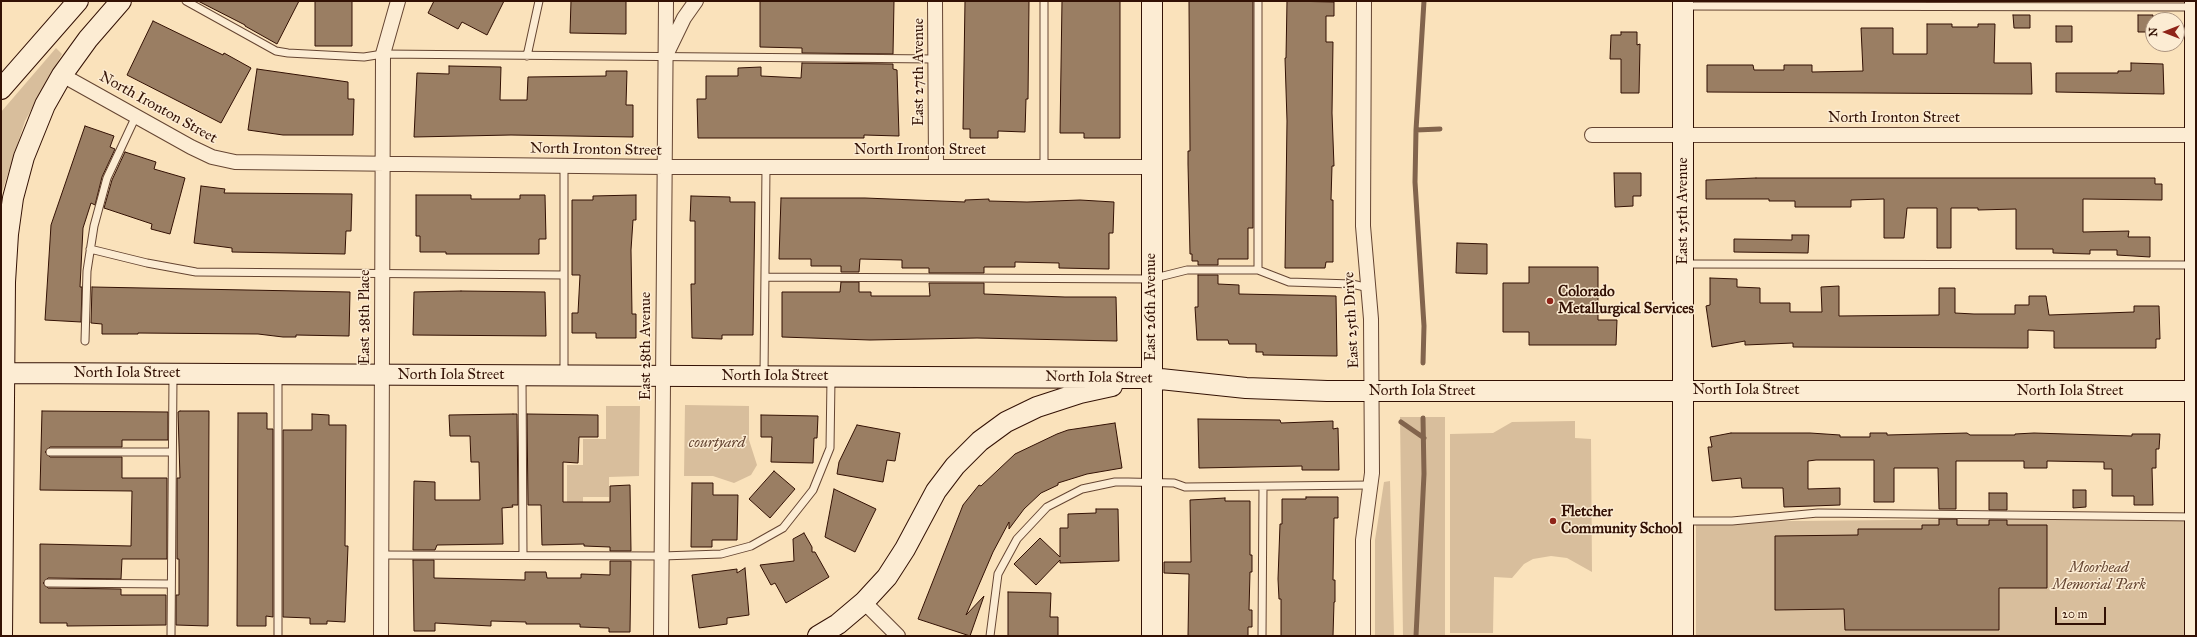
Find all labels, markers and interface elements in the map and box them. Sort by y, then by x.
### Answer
north arrow [2145,12,2185,52]
street label: East 27th Avenue [910,18,928,126]
text: N [2147,27,2160,37]
street label: North Ironton Street [96,68,220,148]
street label: North Ironton Street [1828,109,1960,127]
street label: North Ironton Street [530,140,662,160]
street label: North Ironton Street [854,141,986,159]
street label: East 25th Avenue [1674,157,1692,265]
street label: East 26th Avenue [1142,253,1160,361]
street label: East 28th Place [356,270,374,364]
street label: East 25th Drive [1340,271,1364,369]
place label: Colorado Metallurgical Services [1558,283,1694,318]
street label: East 28th Avenue [637,292,655,400]
marker: Colorado Metallurgical Services [1545,296,1555,306]
street label: North Iola Street [73,364,181,382]
street label: North Iola Street [397,366,505,384]
street label: North Iola Street [721,367,829,385]
street label: North Iola Street [1045,368,1153,388]
street label: North Iola Street [1692,381,1800,399]
street label: North Iola Street [1368,382,1476,400]
street label: North Iola Street [2016,382,2124,400]
park label: courtyard [689,434,745,452]
place label: Fletcher Community School [1561,503,1682,538]
marker: Fletcher Community School [1548,516,1558,526]
park label: Moorhead Memorial Park [2052,559,2146,594]
scale bar [2057,599,2108,625]
text: 20 m [2062,607,2088,621]

